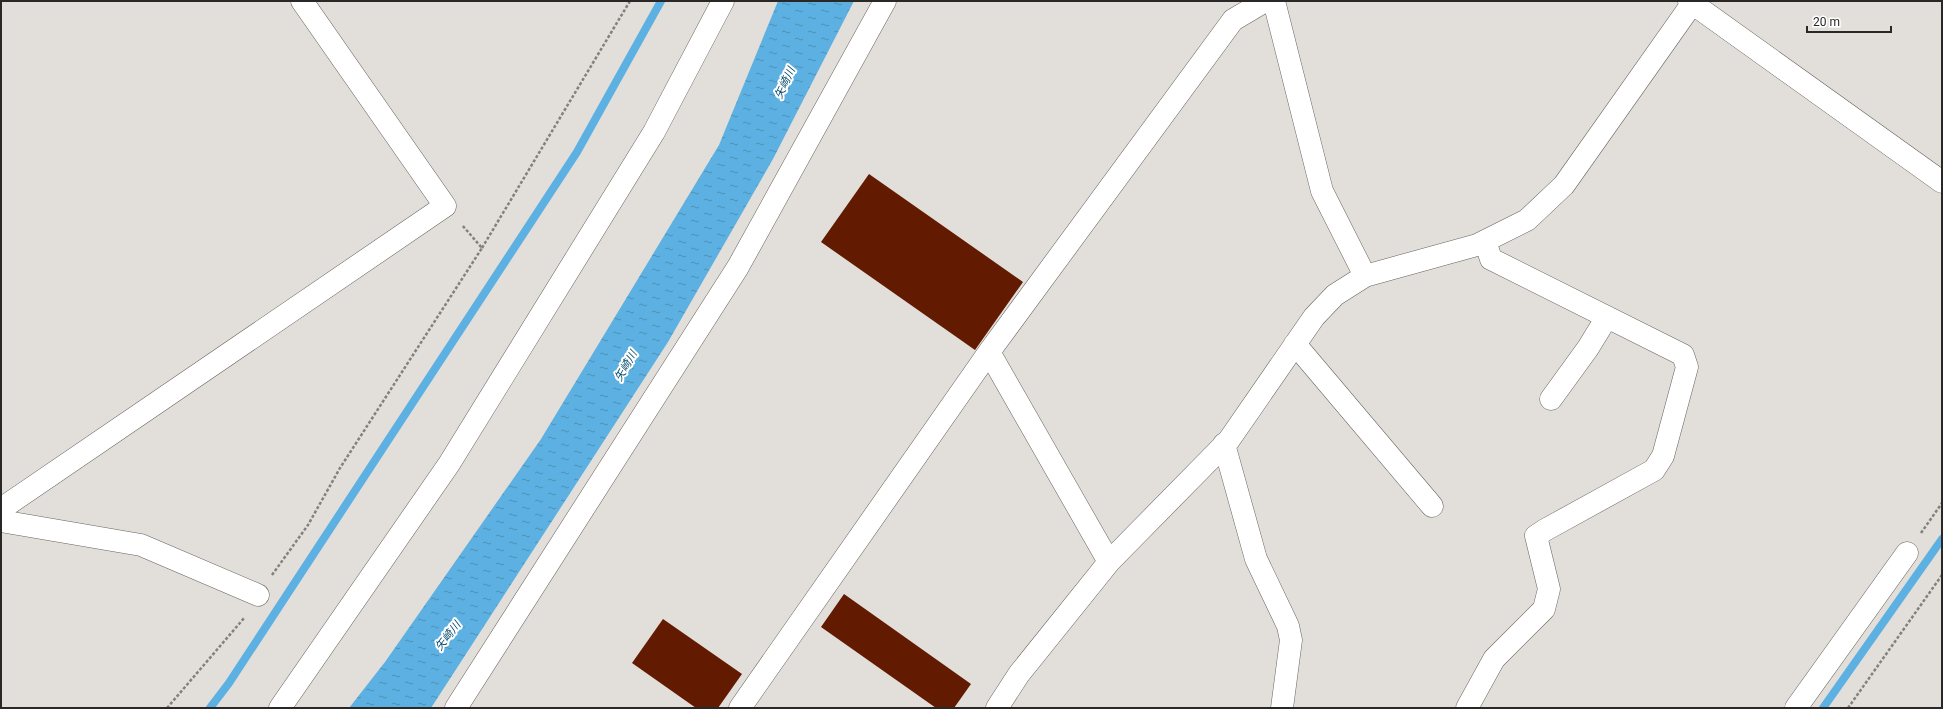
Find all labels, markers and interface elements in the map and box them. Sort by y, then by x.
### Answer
scale bar [1807,8,1891,34]
text: 20 m [1813,15,1840,29]
water label: 矢崎川 [772,64,798,101]
water label: 矢崎川 [612,348,640,384]
water label: 矢崎川 [433,618,464,653]

